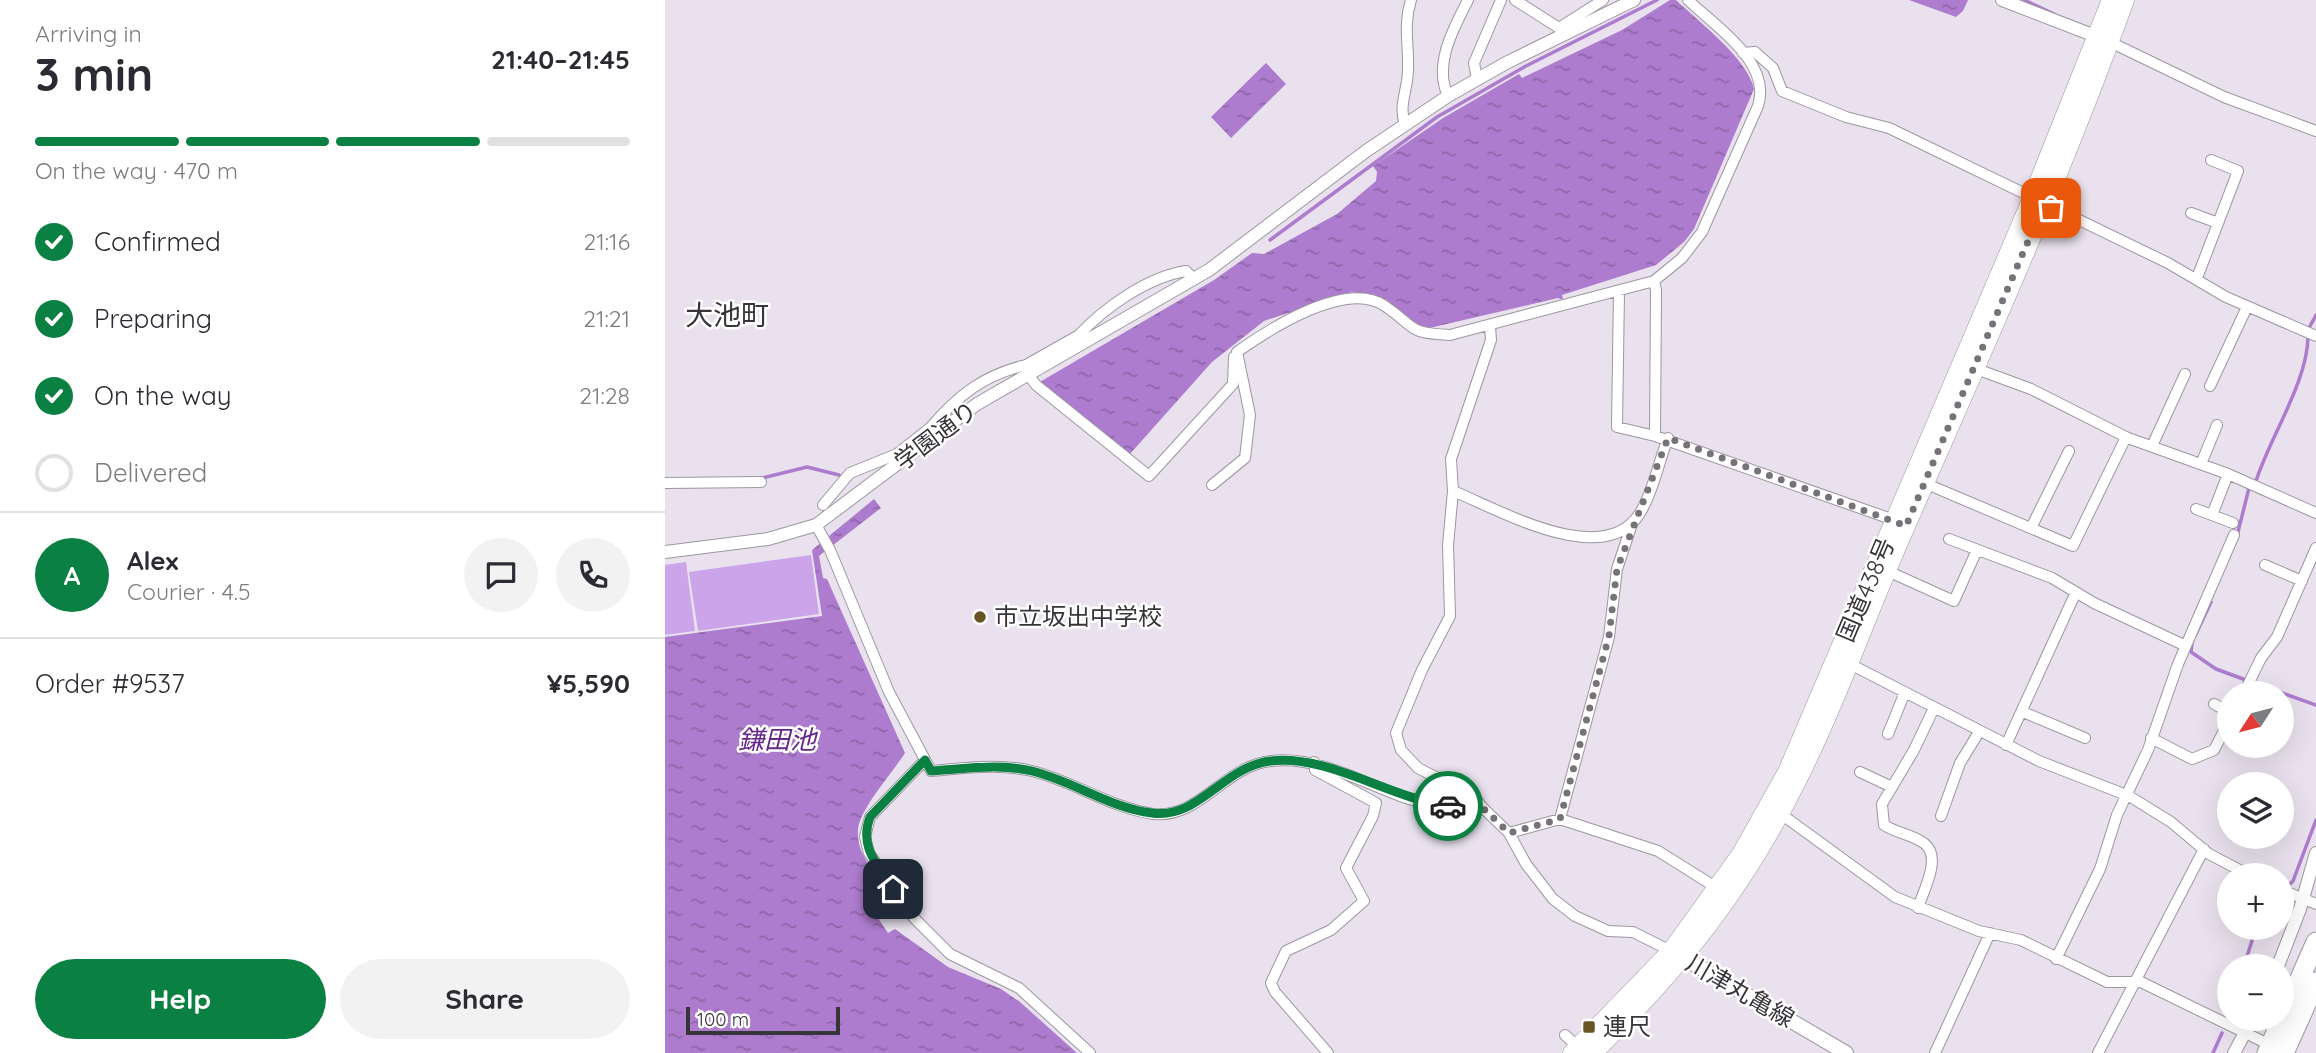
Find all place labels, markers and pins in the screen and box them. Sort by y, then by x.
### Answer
pin [2021,178,2081,238]
place label: 市立坂出中学校 [994,601,1162,631]
marker: 市立坂出中学校 [972,609,988,625]
pin [863,859,923,919]
place label: 連尺 [1603,1011,1651,1041]
marker: 連尺 [1581,1019,1597,1035]

